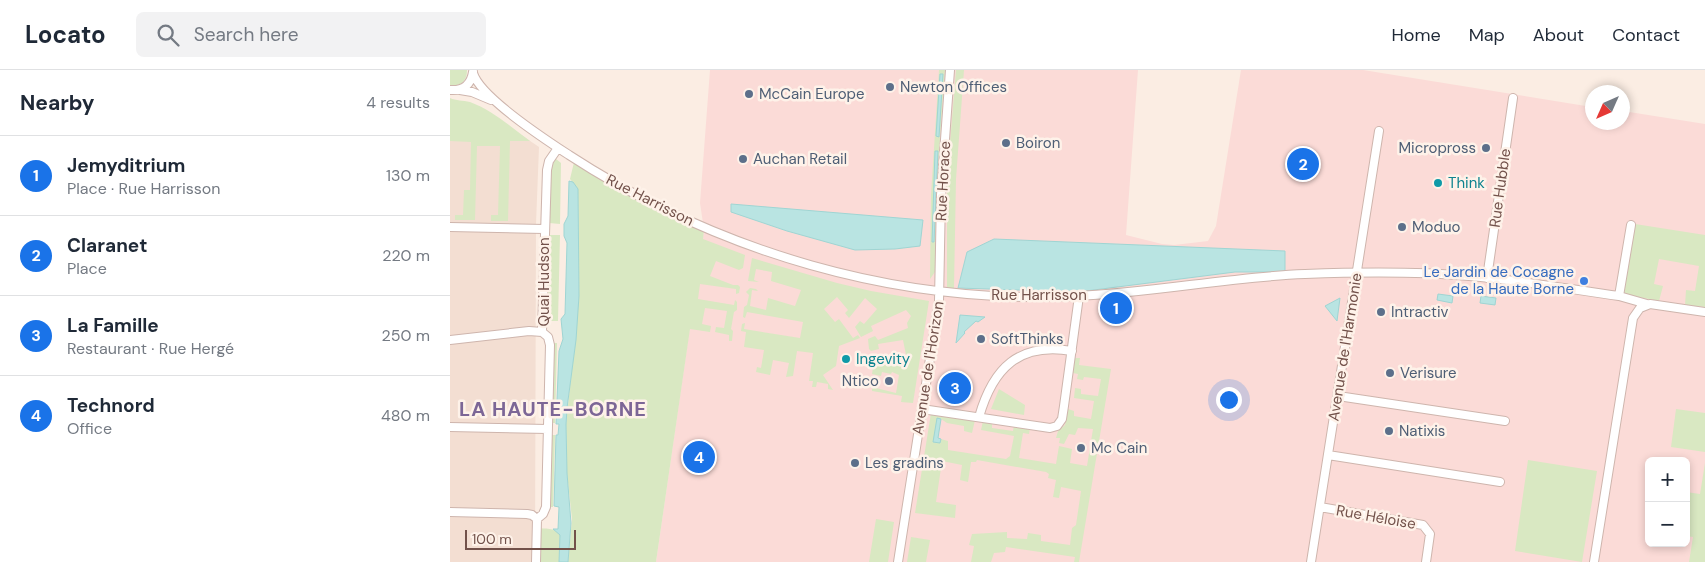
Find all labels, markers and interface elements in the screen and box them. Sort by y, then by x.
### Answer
search box [136,12,486,57]
text: Locato [25,19,106,50]
icon: search [154,21,182,49]
text: Search here [194,22,299,47]
text: Home [1391,23,1441,47]
text: Map [1469,23,1505,47]
text: About [1533,23,1584,47]
text: Contact [1612,23,1680,47]
place label: Newton Offices [900,77,1007,97]
marker: Newton Offices [884,81,896,93]
place label: McCain Europe [759,84,864,104]
north arrow [1585,85,1630,130]
marker: McCain Europe [743,88,755,100]
text: Nearby [20,89,94,117]
text: 4 results [366,92,430,113]
place label: Boiron [1016,133,1060,153]
marker: Boiron [1000,137,1012,149]
place label: Micropross [1398,138,1476,158]
street label: Rue Horace [931,141,955,221]
marker: Micropross [1480,142,1492,154]
pin: 2 [1287,145,1319,183]
street label: Rue Hubble [1485,147,1515,229]
place label: Auchan Retail [753,149,847,169]
text: Jemyditrium [67,153,185,178]
marker: Auchan Retail [737,153,749,165]
text: 1 [33,165,39,186]
text: 130 m [386,165,430,186]
street label: Rue Harrisson [603,169,697,231]
place label: Think [1448,173,1485,193]
marker: Think [1432,177,1444,189]
text: Place · Rue Harrisson [67,178,221,199]
place label: Moduo [1412,217,1461,237]
marker: Moduo [1396,221,1408,233]
text: Claranet [67,233,147,258]
street label: Quai Hudson [534,237,554,327]
text: 2 [31,245,41,266]
text: 220 m [382,245,430,266]
text: Place [67,258,107,279]
place label: Le Jardin de Cocagne de la Haute Borne [1424,262,1574,299]
street label: Avenue de l'Harmonie [1323,272,1367,422]
marker: Le Jardin de Cocagne de la Haute Borne [1578,275,1590,287]
street label: Rue Harrisson [991,285,1087,305]
pin: 1 [1100,289,1132,327]
street label: Avenue de l'Horizon [908,300,948,436]
place label: Intractiv [1391,302,1449,322]
marker: Intractiv [1375,306,1387,318]
text: La Famille [67,313,159,338]
text: 3 [31,325,41,346]
text: 250 m [382,325,430,346]
place label: SoftThinks [991,329,1063,349]
marker: SoftThinks [975,333,987,345]
text: Restaurant · Rue Hergé [67,338,234,359]
place label: Ingevity [856,349,911,369]
marker: Ingevity [840,353,852,365]
place label: Verisure [1400,363,1457,383]
marker: Verisure [1384,367,1396,379]
pin: 3 [939,369,971,407]
place label: Ntico [842,371,879,391]
marker: Ntico [883,375,895,387]
your location [1216,387,1242,413]
text: Technord [67,393,155,418]
district label: LA HAUTE-BORNE [459,396,647,422]
text: 4 [31,405,41,426]
text: 480 m [381,405,430,426]
text: Office [67,418,112,439]
place label: Natixis [1399,421,1445,441]
marker: Natixis [1383,425,1395,437]
pin: 4 [683,438,715,476]
place label: Mc Cain [1091,438,1147,458]
marker: Mc Cain [1075,442,1087,454]
place label: Les gradins [865,453,944,473]
marker: Les gradins [849,457,861,469]
map controls [1645,457,1690,547]
button: + [1645,457,1690,502]
street label: Rue Héloise [1335,500,1417,534]
button: − [1645,502,1690,547]
scale bar [465,527,576,550]
text: 100 m [472,530,512,548]

